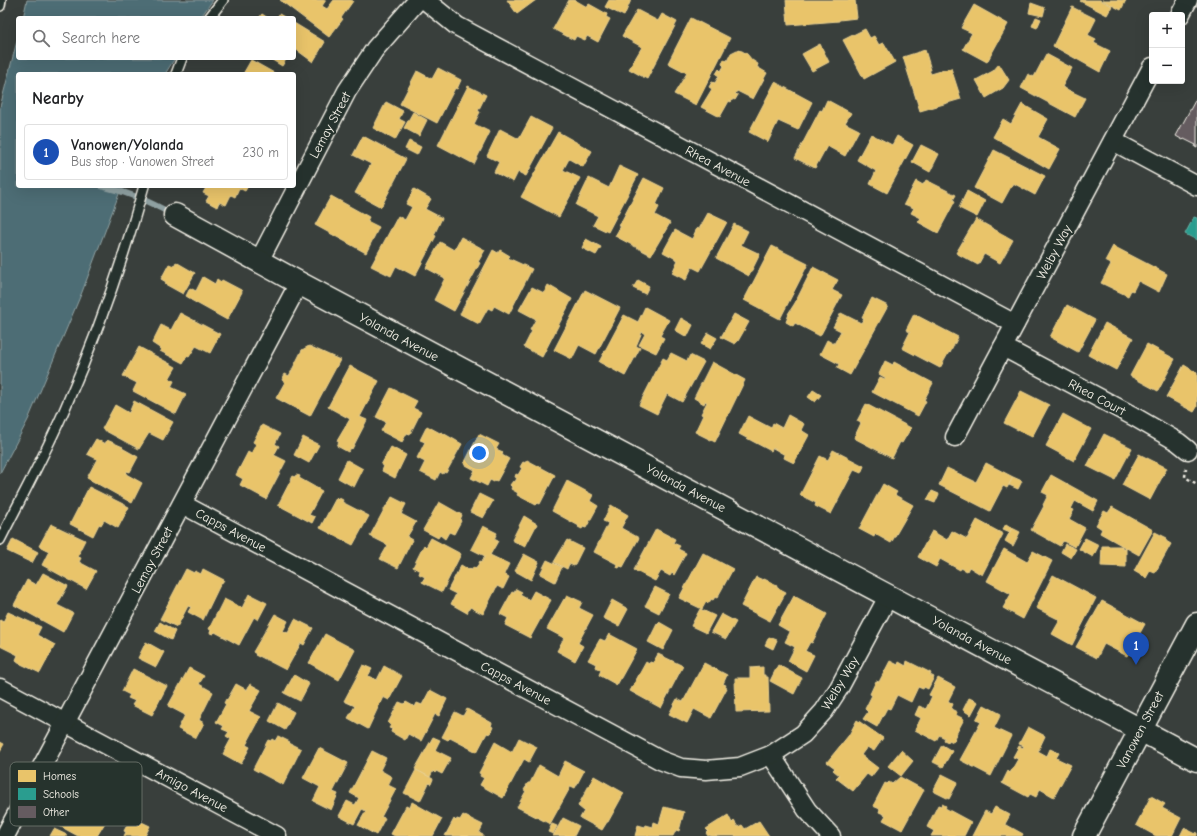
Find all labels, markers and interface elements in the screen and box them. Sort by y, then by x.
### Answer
map controls [1149,12,1185,84]
button: + [1149,12,1185,48]
search box [16,16,296,60]
icon: search [30,27,52,49]
text: Search here [62,29,140,47]
button: − [1149,48,1185,84]
street label: Lemay Street [306,88,354,161]
text: Nearby [32,89,83,108]
text: Vanowen/Yolanda [71,136,184,154]
street label: Rhea Avenue [683,143,754,190]
text: 1 [43,145,49,160]
text: 230 m [243,145,279,160]
text: Bus stop · Vanowen Street [71,154,214,169]
street label: Welby Way [1033,222,1075,282]
street label: Yolanda Avenue [357,310,442,365]
street label: Rhea Court [1066,376,1129,419]
your location [469,443,489,463]
street label: Yolanda Avenue [644,461,729,516]
street label: Capps Avenue [193,505,269,555]
street label: Lemay Street [128,523,176,596]
street label: Yolanda Avenue [930,613,1015,668]
pin: 1 [1123,632,1149,665]
street label: Welby Way [818,653,862,712]
street label: Capps Avenue [478,658,554,708]
street label: Vanowen Street [1113,688,1167,771]
legend [10,762,142,826]
street label: Amigo Avenue [154,765,231,815]
text: Homes [43,770,76,783]
text: Schools [43,788,79,801]
text: Other [43,806,70,819]

